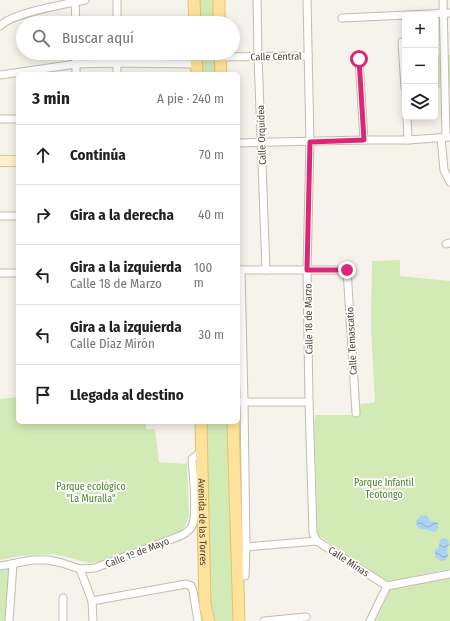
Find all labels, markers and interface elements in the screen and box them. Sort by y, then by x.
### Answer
map controls [402,12,438,120]
button: + [402,12,438,48]
search box [16,16,240,60]
icon: search [30,27,52,49]
text: Buscar aquí [62,29,134,47]
button: − [402,48,438,84]
route start [350,50,368,68]
street label: Calle Central [250,51,302,63]
button: layers [402,84,438,120]
text: 3 min [32,88,70,109]
text: A pie · 240 m [157,91,224,106]
street label: Calle Orquídea [254,105,269,165]
icon: ahead [32,144,54,166]
text: Continúa [70,146,126,164]
text: 70 m [199,147,224,162]
icon: right [32,204,54,226]
text: Gira a la derecha [70,206,174,224]
text: 40 m [198,207,224,222]
text: Gira a la izquierda [70,258,182,276]
text: 100 m [194,260,212,290]
route end [338,261,356,279]
icon: left [32,264,54,286]
text: Calle 18 de Marzo [70,276,162,291]
street label: Calle 18 de Marzo [302,284,316,354]
street label: Calle Temascatio [344,307,360,375]
text: Gira a la izquierda [70,318,182,336]
icon: left [32,324,54,346]
text: 30 m [198,327,224,342]
text: Calle Díaz Mirón [70,336,155,351]
icon: arrive [32,384,54,406]
text: Llegada al destino [70,386,184,404]
park label: Parque Infantil Teotongo [354,477,414,501]
street label: Avenida de las Torres [195,478,209,566]
park label: Parque ecológico "La Muralla" [56,481,126,505]
street label: Calle 1º de Mayo [104,535,171,571]
street label: Calle Minas [326,544,371,579]

